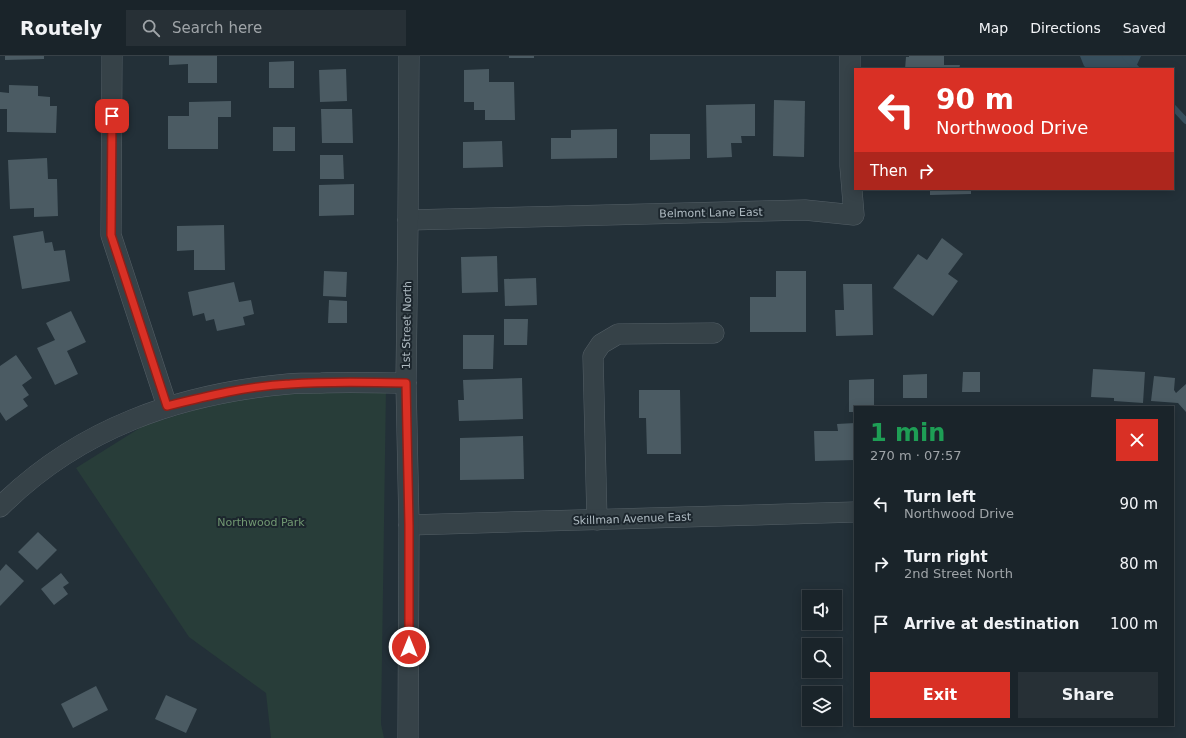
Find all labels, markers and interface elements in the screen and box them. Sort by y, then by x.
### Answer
search box [126,10,406,46]
text: Routely [20,17,102,39]
icon: search [140,17,162,39]
text: Search here [172,19,262,37]
text: Map [979,20,1008,36]
text: Directions [1030,20,1101,36]
text: Saved [1123,20,1166,36]
text: 90 m [936,83,1014,116]
icon: left [870,84,922,136]
pin [95,99,129,133]
icon: arrive [101,105,123,127]
text: Northwood Drive [936,117,1088,138]
icon: right [915,160,937,182]
text: Then [870,162,907,180]
street label: Belmont Lane East [659,206,764,220]
street label: 1st Street North [400,281,414,369]
text: 1 min [870,419,945,447]
button: close [1116,419,1158,461]
text: 270 m · 07:57 [870,448,961,463]
text: Turn left [904,488,976,506]
icon: left [870,493,892,515]
text: 90 m [1120,495,1158,513]
text: Northwood Drive [904,506,1014,521]
street label: Skillman Avenue East [573,510,692,528]
park label: Northwood Park [217,516,305,529]
text: Turn right [904,548,988,566]
icon: right [870,553,892,575]
text: 80 m [1120,555,1158,573]
text: 2nd Street North [904,566,1013,581]
map controls [802,590,842,726]
button: sound [802,590,842,630]
icon: arrive [870,613,892,635]
text: Arrive at destination [904,615,1079,633]
text: 100 m [1110,615,1158,633]
position arrow [388,626,430,668]
button: search [802,638,842,678]
button: Exit [870,672,1010,718]
button: Share [1018,672,1158,718]
button: layers [802,686,842,726]

